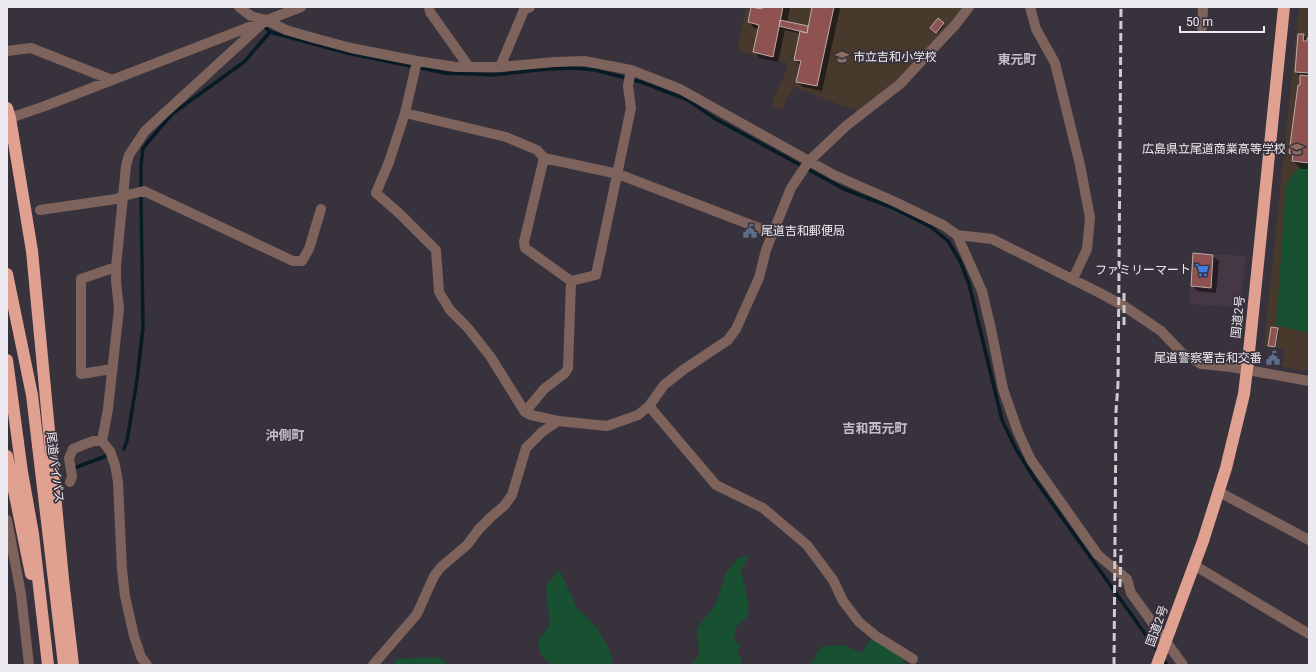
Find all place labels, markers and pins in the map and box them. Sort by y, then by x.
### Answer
school or university icon: 市立吉和小学校 [834,49,850,65]
place label: 市立吉和小学校 [853,50,937,64]
school or university icon: 広島県立尾道商業高等学校 [1289,141,1305,157]
place label: 広島県立尾道商業高等学校 [1142,142,1286,156]
public building icon: 尾道吉和郵便局 [742,223,758,239]
place label: 尾道吉和郵便局 [761,224,845,238]
supermarket icon: ファミリーマート [1194,262,1210,278]
place label: ファミリーマート [1095,263,1191,277]
public building icon: 尾道警察署吉和交番 [1265,350,1281,366]
place label: 尾道警察署吉和交番 [1154,351,1262,365]

